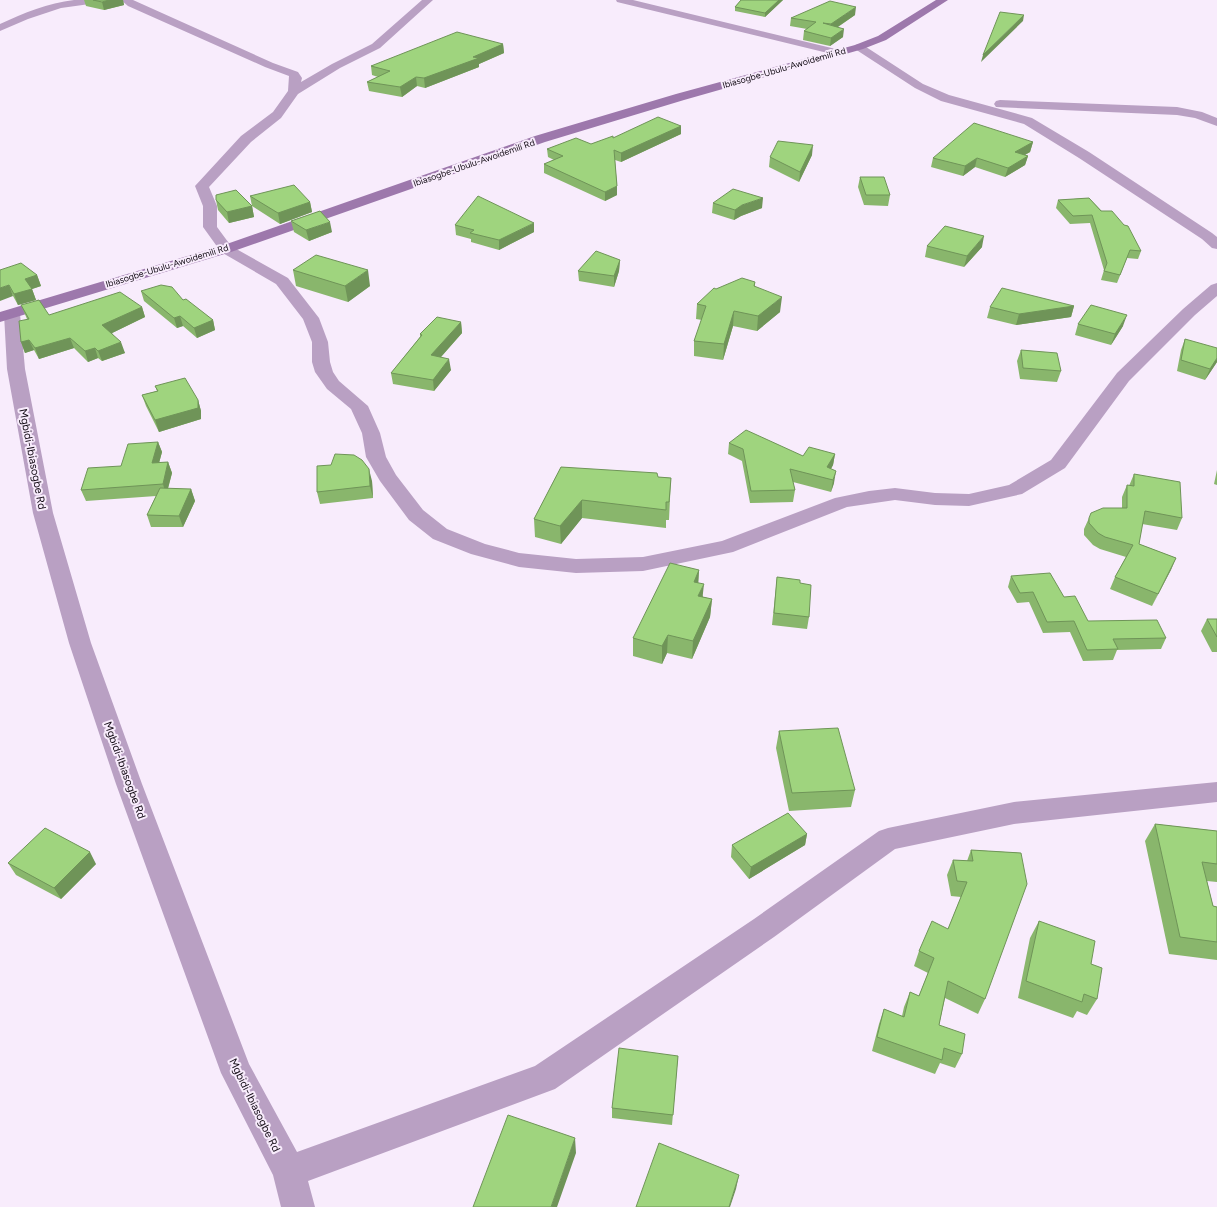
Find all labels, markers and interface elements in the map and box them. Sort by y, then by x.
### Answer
street label: Ibiasogbe-Ubulu-Awoidemili Rd [721,45,847,90]
street label: Ibiasogbe-Ubulu-Awoidemili Rd [412,137,536,189]
street label: Ibiasogbe-Ubulu-Awoidemili Rd [104,242,230,289]
street label: Mgbidi-Ibiasogbe Rd [16,408,49,511]
street label: Mgbidi-Ibiasogbe Rd [101,720,148,821]
street label: Mgbidi-Ibiasogbe Rd [226,1056,283,1154]

